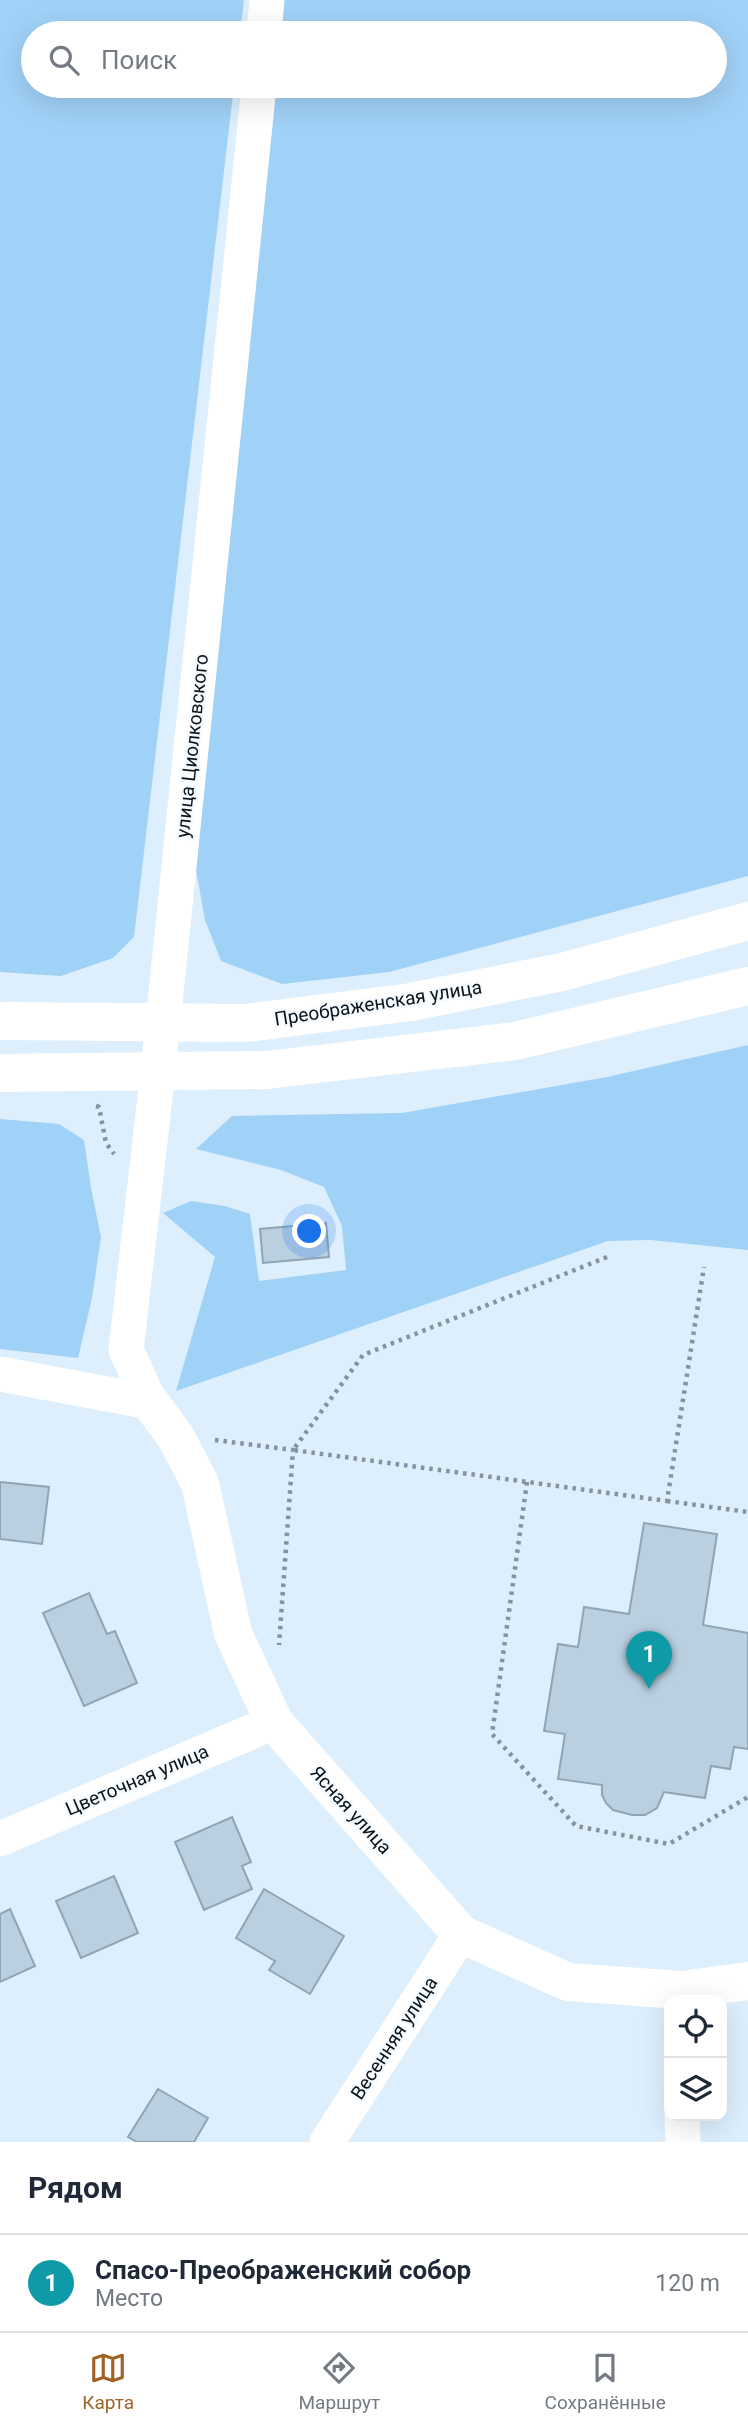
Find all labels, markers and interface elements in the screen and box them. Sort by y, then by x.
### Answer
search box [21,21,727,98]
icon: search [45,41,83,79]
text: Поиск [101,45,177,75]
street label: улица Циолковского [171,653,213,839]
street label: Преображенская улица [273,975,483,1031]
your location [292,1214,326,1248]
pin: 1 [626,1631,672,1689]
street label: Цветочная улица [62,1739,212,1821]
street label: Ясная улица [305,1761,397,1859]
street label: Весенняя улица [346,1972,442,2104]
map controls [664,1995,727,2121]
button: locate [664,1995,727,2058]
button: layers [664,2058,727,2121]
text: Рядом [28,2170,123,2205]
text: Спасо-Преображенский собор [95,2255,471,2285]
text: 1 [44,2270,58,2297]
text: 120 m [655,2270,720,2297]
text: Место [95,2285,163,2312]
tab: Карта [82,2349,134,2414]
tab: Маршрут [298,2349,380,2414]
tab: Сохранённые [545,2349,666,2414]

